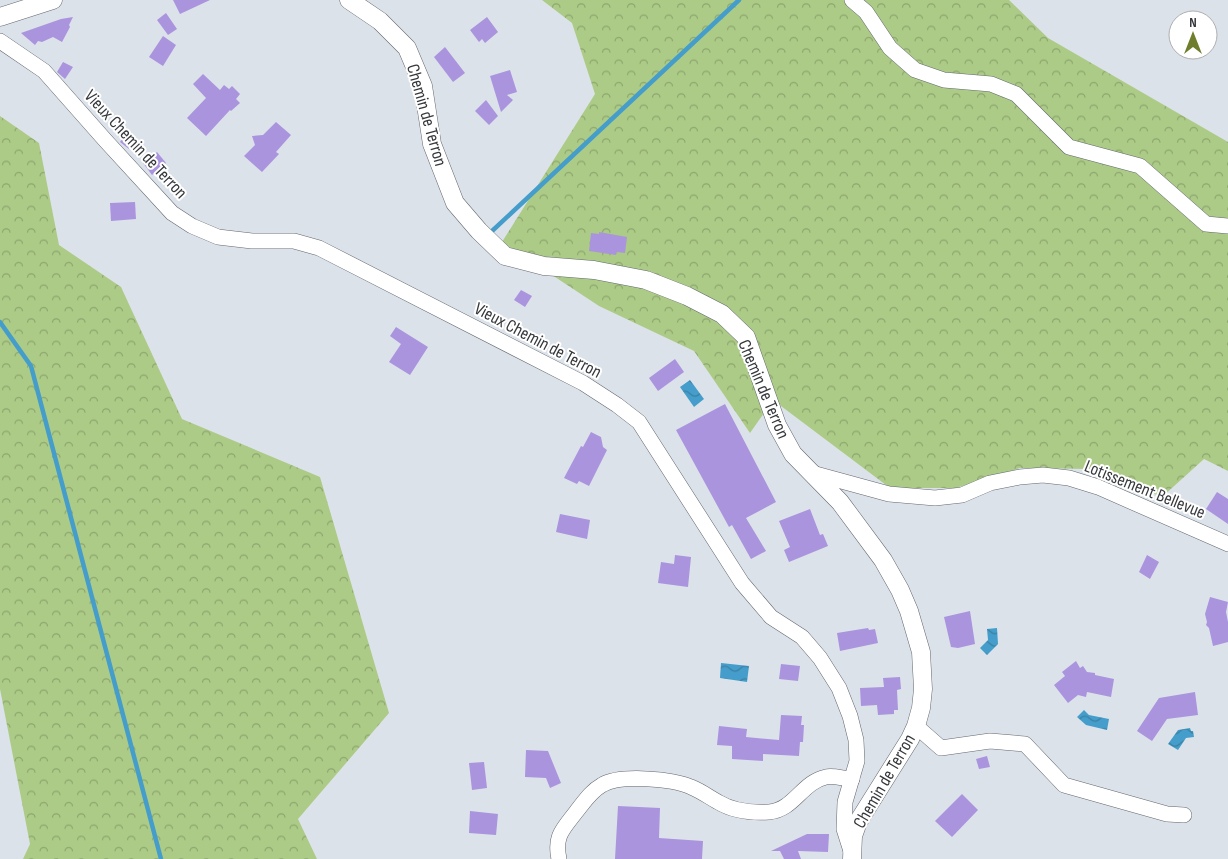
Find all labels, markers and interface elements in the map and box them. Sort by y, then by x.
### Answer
north arrow [1168,10,1218,60]
text: N [1189,14,1197,31]
street label: Chemin de Terron [402,62,451,169]
street label: Vieux Chemin de Terron [80,86,191,203]
street label: Vieux Chemin de Terron [471,298,605,383]
street label: Chemin de Terron [733,337,794,442]
street label: Lotissement Bellevue [1081,456,1208,523]
street label: Chemin de Terron [849,730,920,832]

